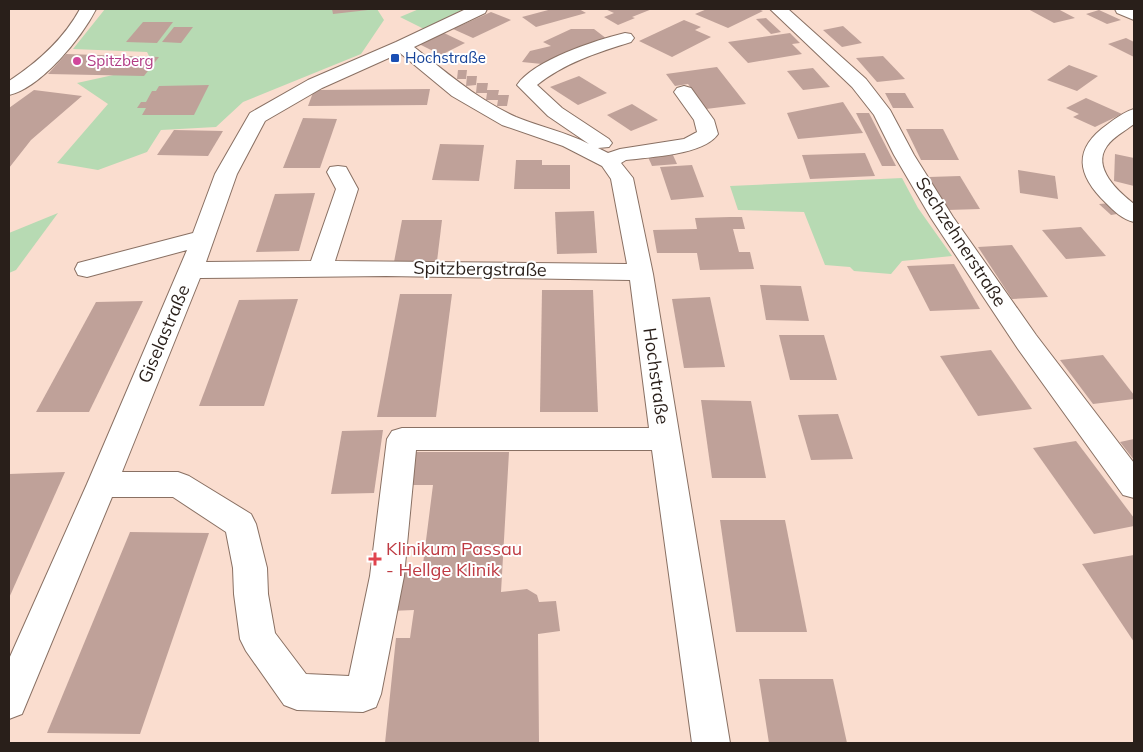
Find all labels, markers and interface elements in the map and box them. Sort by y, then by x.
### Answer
place label: Hochstraße [405,48,486,67]
place label: Spitzberg [87,51,154,70]
marker: Hochstraße [389,52,401,64]
marker: Spitzberg [71,55,83,67]
street label: Sechzehnerstraße [911,172,1012,311]
street label: Spitzbergstraße [413,256,547,281]
street label: Giselastraße [132,281,195,387]
street label: Hochstraße [638,326,675,426]
place label: Klinikum Passau - Hellge Klinik [386,537,522,581]
marker: Klinikum Passau - Hellge Klinik [368,552,382,566]

